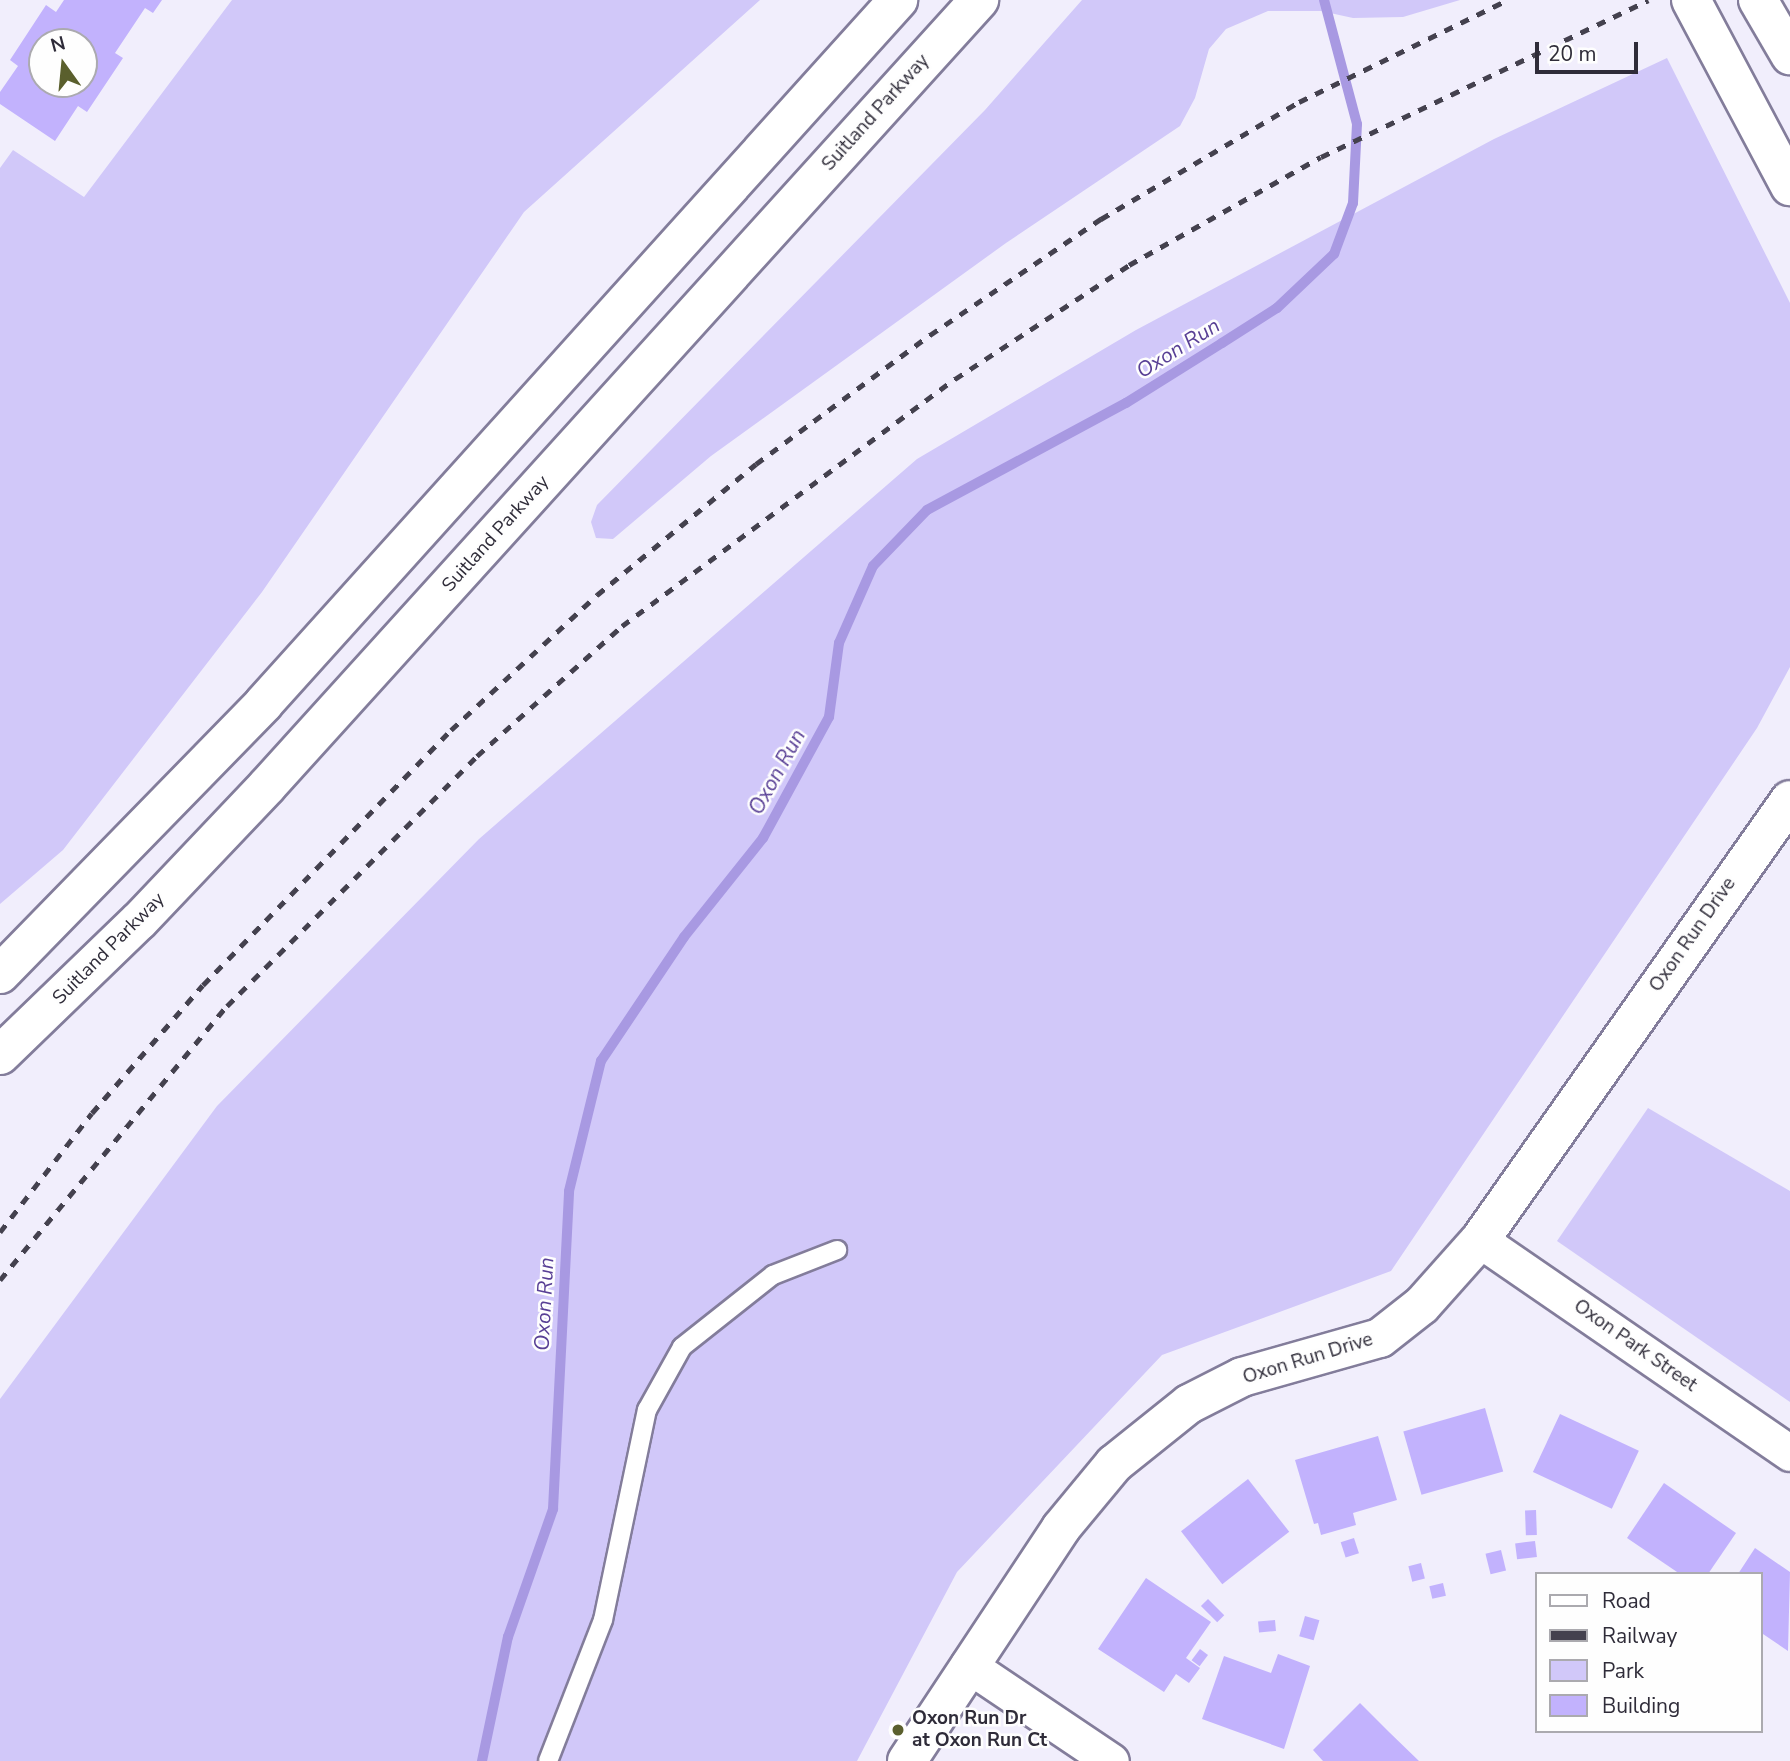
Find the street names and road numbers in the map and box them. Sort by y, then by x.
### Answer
street label: Suitland Parkway [818,50,934,176]
street label: Suitland Parkway [438,471,554,597]
street label: Oxon Run Drive [1645,873,1741,997]
street label: Suitland Parkway [48,888,170,1010]
street label: Oxon Park Street [1569,1295,1701,1397]
street label: Oxon Run Drive [1240,1328,1376,1390]

